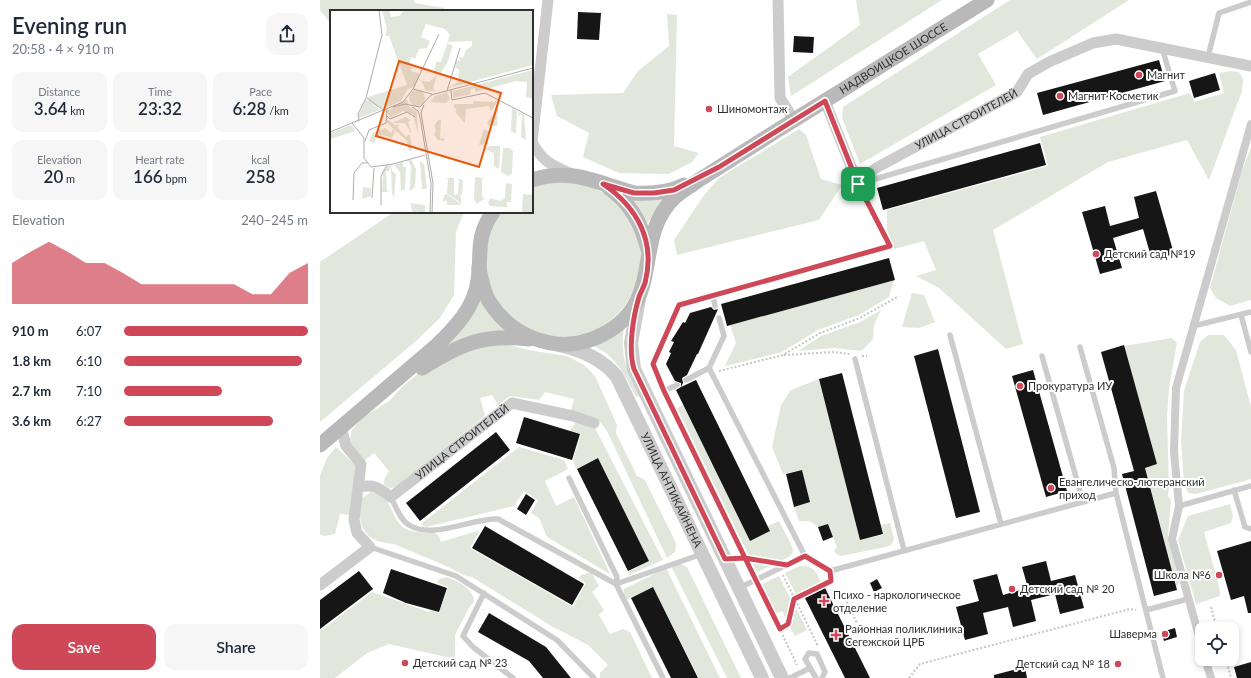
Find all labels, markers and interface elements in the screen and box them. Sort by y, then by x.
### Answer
inset map [330,10,533,213]
text: Evening run [12,12,127,39]
button: share [266,13,308,55]
street label: НАДВОИЦКОЕ ШОССЕ [837,20,949,96]
text: 20:58 · 4 × 910 m [12,41,114,57]
place label: Магнит [1147,68,1186,81]
marker: Магнит [1134,70,1144,80]
text: Distance [38,85,80,98]
text: Time [148,85,172,98]
text: Pace [249,85,272,98]
street label: УЛИЦА СТРОИТЕЛЕЙ [912,86,1020,152]
place label: Магнит Косметик [1068,89,1159,102]
marker: Магнит Косметик [1055,91,1065,101]
text: 3.64 [34,98,67,119]
text: 23:32 [138,98,182,119]
text: 6:28 [232,98,266,119]
place label: Шиномонтаж [717,102,788,115]
text: km [67,104,85,117]
text: /km [266,104,289,117]
marker: Шиномонтаж [704,104,714,114]
text: Elevation [37,153,82,166]
text: Heart rate [135,153,185,166]
text: kcal [251,153,270,166]
text: 20 [44,166,63,187]
text: 166 [133,166,163,187]
text: 258 [246,166,275,187]
pin [841,167,875,201]
text: m [63,172,75,185]
text: bpm [163,172,187,185]
icon: arrive [847,173,869,195]
text: Elevation [12,212,65,228]
text: 240–245 m [241,212,308,228]
place label: Детский сад №19 [1104,247,1196,260]
marker: Детский сад №19 [1091,249,1101,259]
text: 910 m [12,323,49,339]
text: 6:07 [76,323,102,339]
text: 1.8 km [12,353,51,369]
text: 6:10 [76,353,102,369]
place label: Прокуратура ИУ [1028,379,1112,392]
marker: Прокуратура ИУ [1015,381,1025,391]
text: 2.7 km [12,383,51,399]
text: 7:10 [76,383,102,399]
street label: УЛИЦА СТРОИТЕЛЕЙ [412,401,511,482]
text: 3.6 km [12,413,51,429]
text: 6:27 [76,413,102,429]
street label: УЛИЦА АНТИКАЙНЕНА [639,430,705,550]
place label: Евангелическо-лютеранский приход [1059,475,1205,501]
marker: Евангелическо-лютеранский приход [1046,483,1056,493]
place label: Школа №6 [1154,568,1211,581]
marker: Школа №6 [1214,570,1224,580]
place label: Детский сад № 20 [1020,582,1115,595]
marker: Детский сад № 20 [1007,584,1017,594]
place label: Психо - наркологическое отделение [833,588,961,614]
marker: Психо - наркологическое отделение [818,595,830,607]
place label: Районная поликлиника Сегежской ЦРБ [845,622,963,648]
map controls [1195,622,1239,666]
button: locate [1195,622,1239,666]
button: Save [12,624,156,670]
button: Share [164,624,308,670]
place label: Шаверма [1109,627,1157,640]
marker: Районная поликлиника Сегежской ЦРБ [830,629,842,641]
marker: Шаверма [1160,629,1170,639]
place label: Детский сад № 23 [413,656,507,669]
place label: Детский сад № 18 [1016,657,1110,670]
marker: Детский сад № 23 [400,658,410,668]
marker: Детский сад № 18 [1113,659,1123,669]

